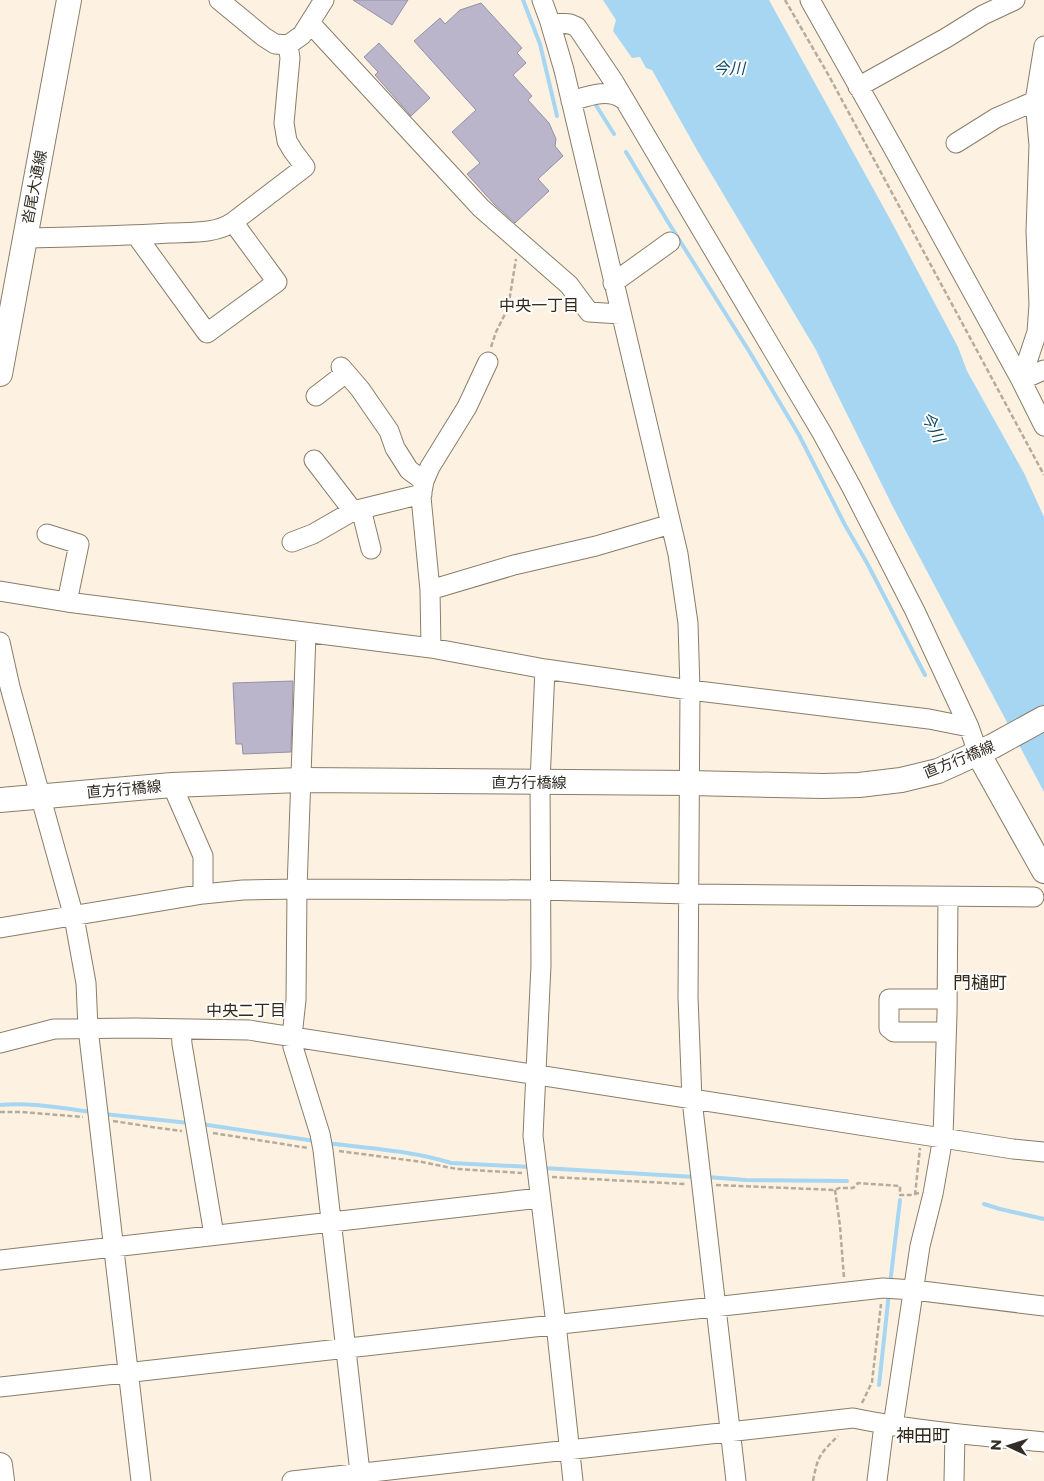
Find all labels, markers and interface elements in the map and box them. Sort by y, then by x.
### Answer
water label: 今川 [713,59,747,78]
street label: 沓尾大通線 [18,148,50,226]
district label: 中央一丁目 [499,296,579,315]
water label: 今川 [917,408,950,447]
street label: 直方行橋線 [921,736,997,782]
street label: 直方行橋線 [491,773,567,792]
street label: 直方行橋線 [86,776,162,802]
district label: 門樋町 [953,972,1007,994]
district label: 中央二丁目 [206,1001,286,1020]
north arrow [984,1421,1034,1471]
district label: 神田町 [896,1425,950,1447]
text: N [987,1439,1005,1451]

